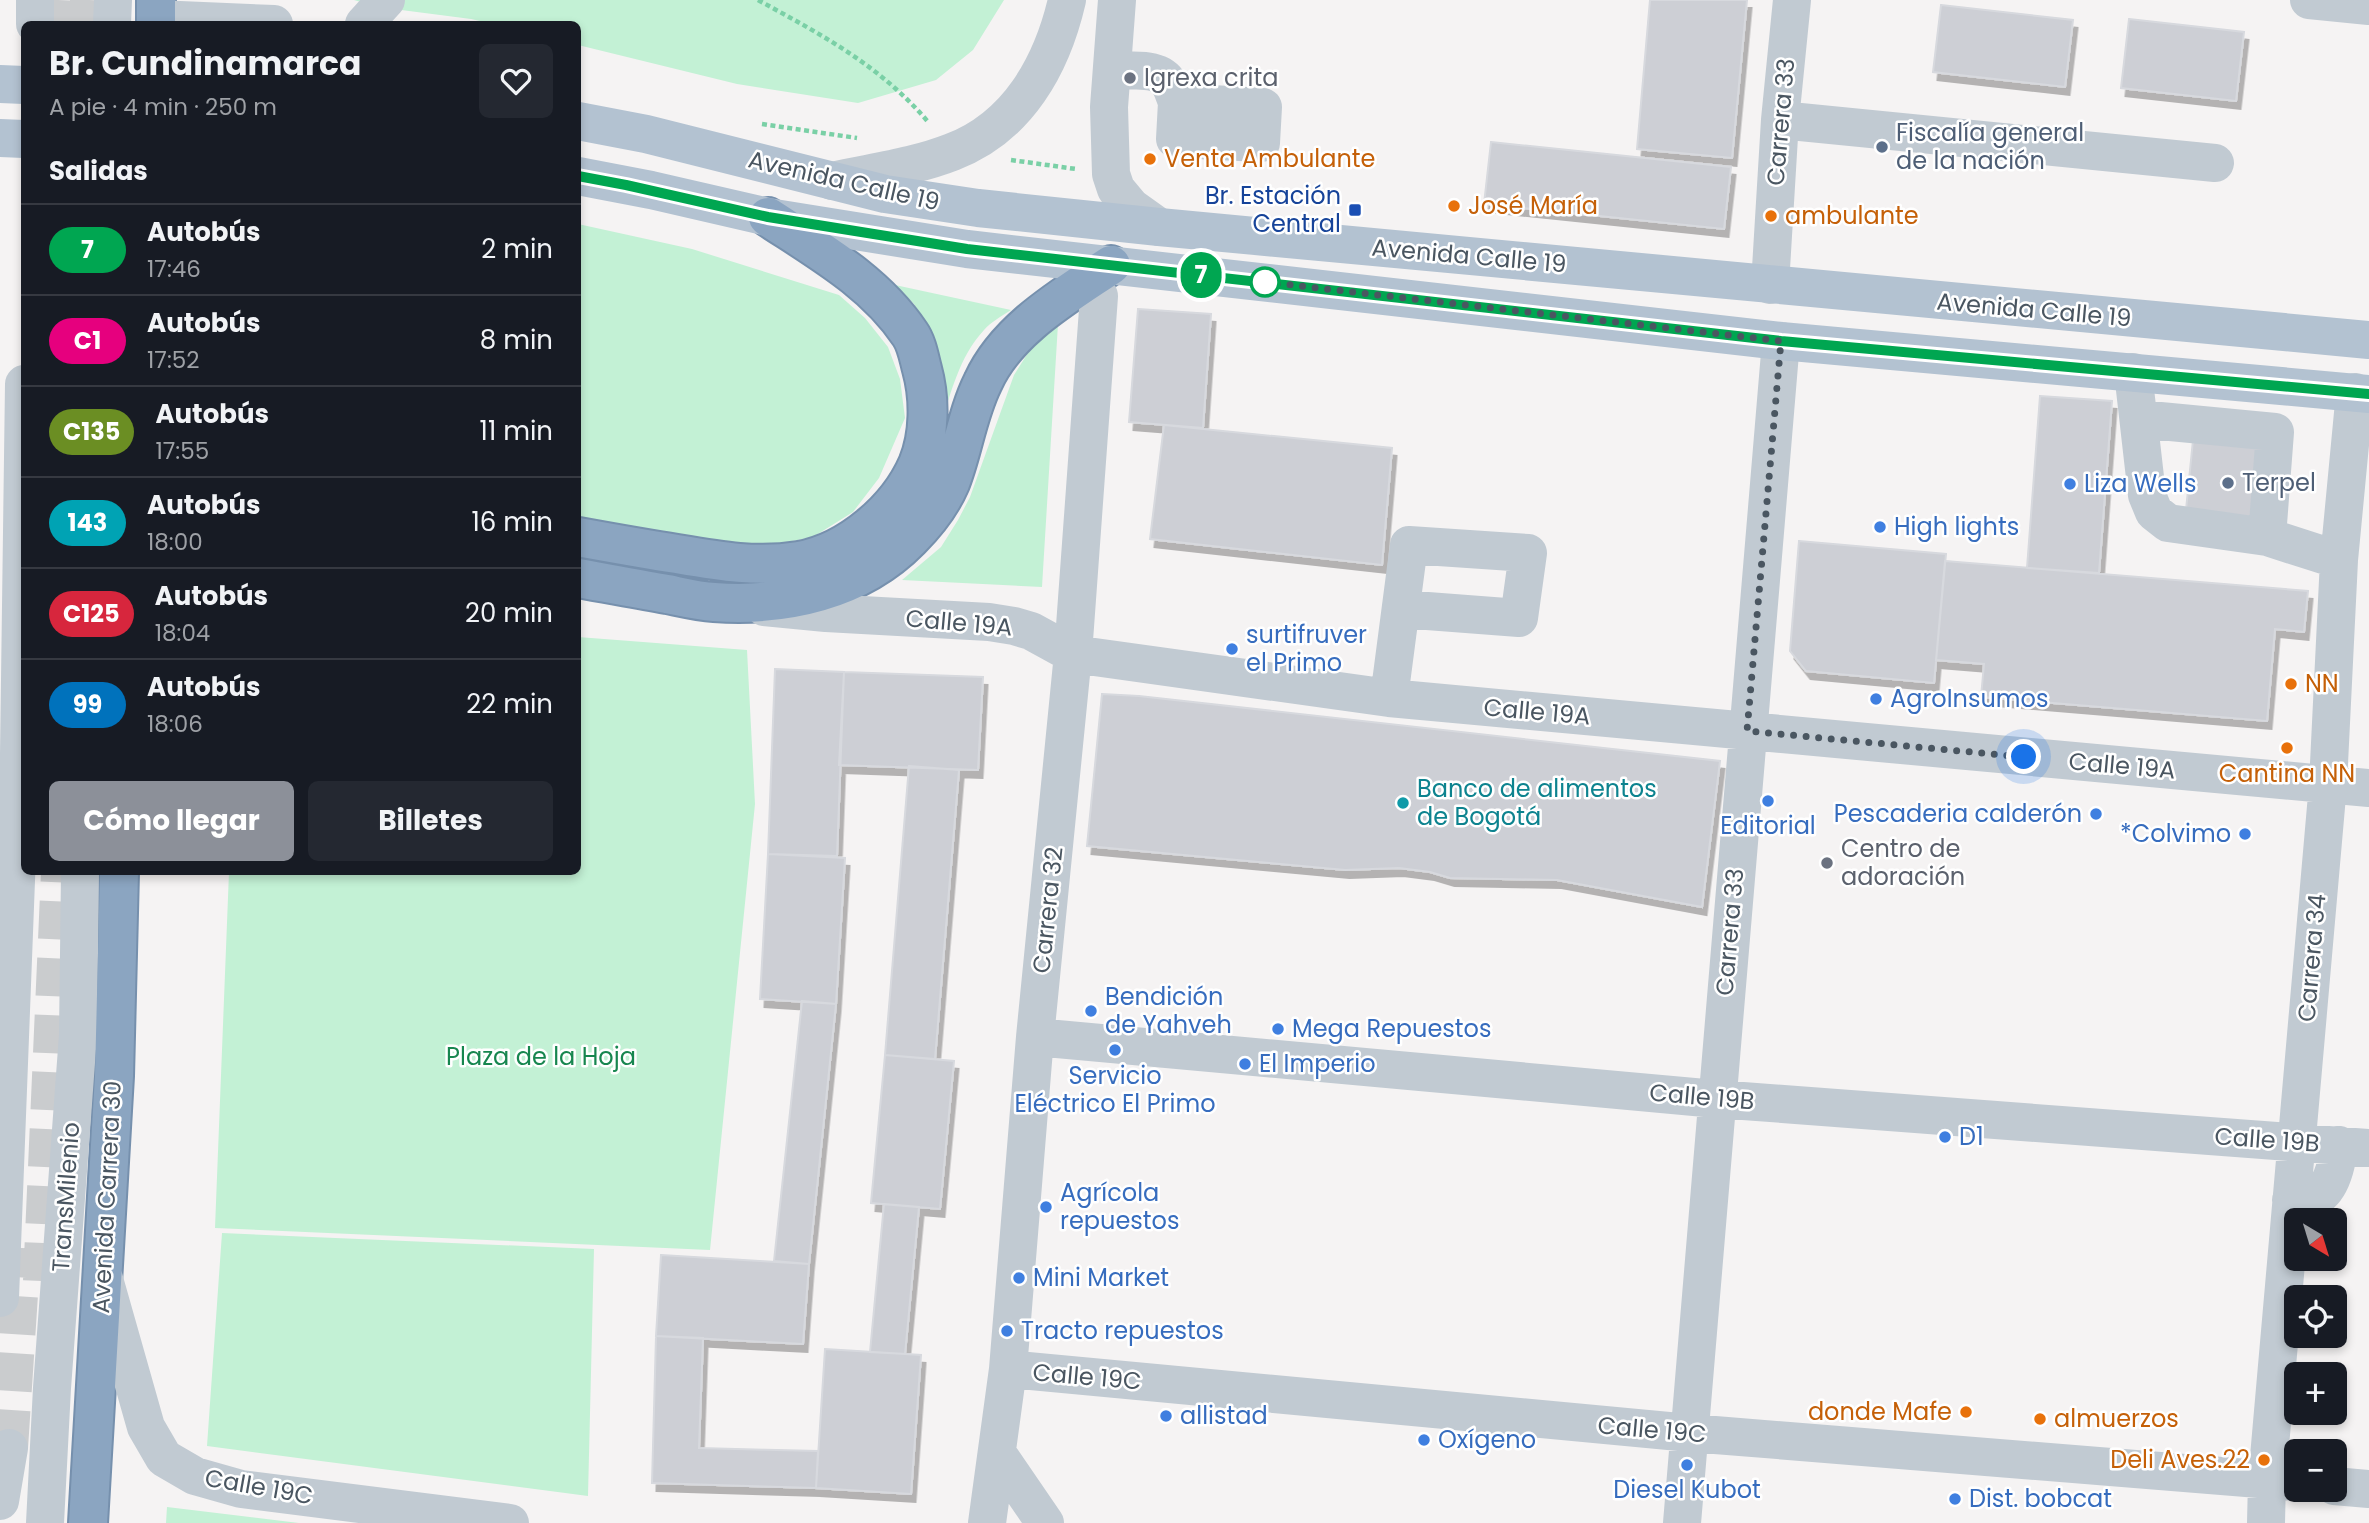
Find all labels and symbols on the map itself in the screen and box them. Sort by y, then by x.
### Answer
street label: Carrera 33 [1759,57,1802,187]
place label: Igrexa crita [1144,61,1278,94]
marker: Igrexa crita [1122,70,1138,86]
place label: Fiscalía general de la nación [1896,116,2084,177]
marker: Fiscalía general de la nación [1874,139,1890,155]
street label: Avenida Calle 19 [745,142,943,219]
place label: Venta Ambulante [1164,142,1375,175]
marker: Venta Ambulante [1142,151,1158,167]
place label: Br. Estación Central [1205,179,1341,240]
place label: José María [1468,189,1598,222]
marker: José María [1446,198,1462,214]
place label: ambulante [1785,199,1919,232]
marker: Br. Estación Central [1347,202,1363,218]
marker: ambulante [1763,208,1779,224]
street label: Avenida Calle 19 [1370,231,1568,280]
line badge: 7 [1178,252,1224,298]
unlabelled marker [1250,267,1280,297]
street label: Avenida Calle 19 [1935,285,2133,334]
place label: Terpel [2242,466,2316,499]
place label: Liza Wells [2084,467,2196,500]
marker: Terpel [2220,475,2236,491]
marker: Liza Wells [2062,476,2078,492]
place label: High lights [1894,510,2019,543]
marker: High lights [1872,519,1888,535]
street label: Calle 19A [904,601,1014,644]
place label: surtifruver el Primo [1246,618,1367,679]
marker: surtifruver el Primo [1224,641,1240,657]
place label: NN [2305,667,2339,700]
marker: NN [2283,676,2299,692]
place label: AgroInsumos [1890,682,2048,715]
street label: Calle 19A [1482,690,1592,733]
marker: AgroInsumos [1868,691,1884,707]
your location [2006,739,2041,774]
marker: Cantina NN [2279,740,2295,756]
street label: Calle 19A [2067,744,2177,787]
place label: Cantina NN [2219,757,2355,790]
place label: Banco de alimentos de Bogotá [1417,772,1657,833]
marker: Editorial [1760,793,1776,809]
marker: Banco de alimentos de Bogotá [1395,795,1411,811]
place label: Pescaderia calderón [1834,797,2082,830]
marker: Pescaderia calderón [2088,806,2104,822]
place label: Editorial [1720,809,1816,842]
place label: *Colvimo [2120,817,2231,850]
marker: *Colvimo [2237,826,2253,842]
place label: Centro de adoración [1841,832,1965,893]
street label: Carrera 32 [1024,845,1071,975]
marker: Centro de adoración [1819,855,1835,871]
street label: Carrera 33 [1708,867,1751,997]
street label: Carrera 34 [2289,893,2334,1023]
place label: Bendición de Yahveh [1105,980,1232,1041]
marker: Bendición de Yahveh [1083,1003,1099,1019]
place label: Mega Repuestos [1292,1012,1492,1045]
marker: Mega Repuestos [1270,1021,1286,1037]
park label: Plaza de la Hoja [446,1040,636,1073]
marker: Servicio Eléctrico El Primo [1107,1042,1123,1058]
place label: El Imperio [1259,1047,1376,1080]
marker: El Imperio [1237,1056,1253,1072]
place label: Servicio Eléctrico El Primo [1014,1059,1216,1120]
street label: Calle 19B [1648,1075,1756,1118]
street label: Avenida Carrera 30 [84,1080,129,1314]
street label: Calle 19B [2213,1119,2321,1160]
place label: D1 [1959,1120,1984,1153]
street label: TransMilenio [44,1121,87,1273]
marker: D1 [1937,1129,1953,1145]
place label: Agrícola repuestos [1060,1176,1179,1237]
marker: Agrícola repuestos [1038,1199,1054,1215]
north arrow [2284,1208,2347,1270]
place label: Mini Market [1033,1261,1169,1294]
marker: Mini Market [1011,1270,1027,1286]
place label: Tracto repuestos [1021,1314,1224,1347]
marker: Tracto repuestos [999,1323,1015,1339]
street label: Calle 19C [1031,1355,1143,1398]
place label: donde Mafe [1808,1395,1952,1428]
place label: allistad [1180,1399,1268,1432]
place label: almuerzos [2054,1402,2179,1435]
marker: donde Mafe [1958,1404,1974,1420]
marker: allistad [1158,1408,1174,1424]
street label: Calle 19C [1596,1408,1708,1451]
marker: almuerzos [2032,1411,2048,1427]
place label: Oxígeno [1438,1423,1536,1456]
marker: Oxígeno [1416,1432,1432,1448]
place label: Deli Aves.22 [2110,1443,2250,1476]
marker: Deli Aves.22 [2256,1452,2272,1468]
marker: Diesel Kubot [1679,1457,1695,1473]
street label: Calle 19C [202,1461,316,1512]
place label: Diesel Kubot [1613,1473,1761,1506]
place label: Dist. bobcat [1969,1482,2112,1515]
marker: Dist. bobcat [1947,1491,1963,1507]

